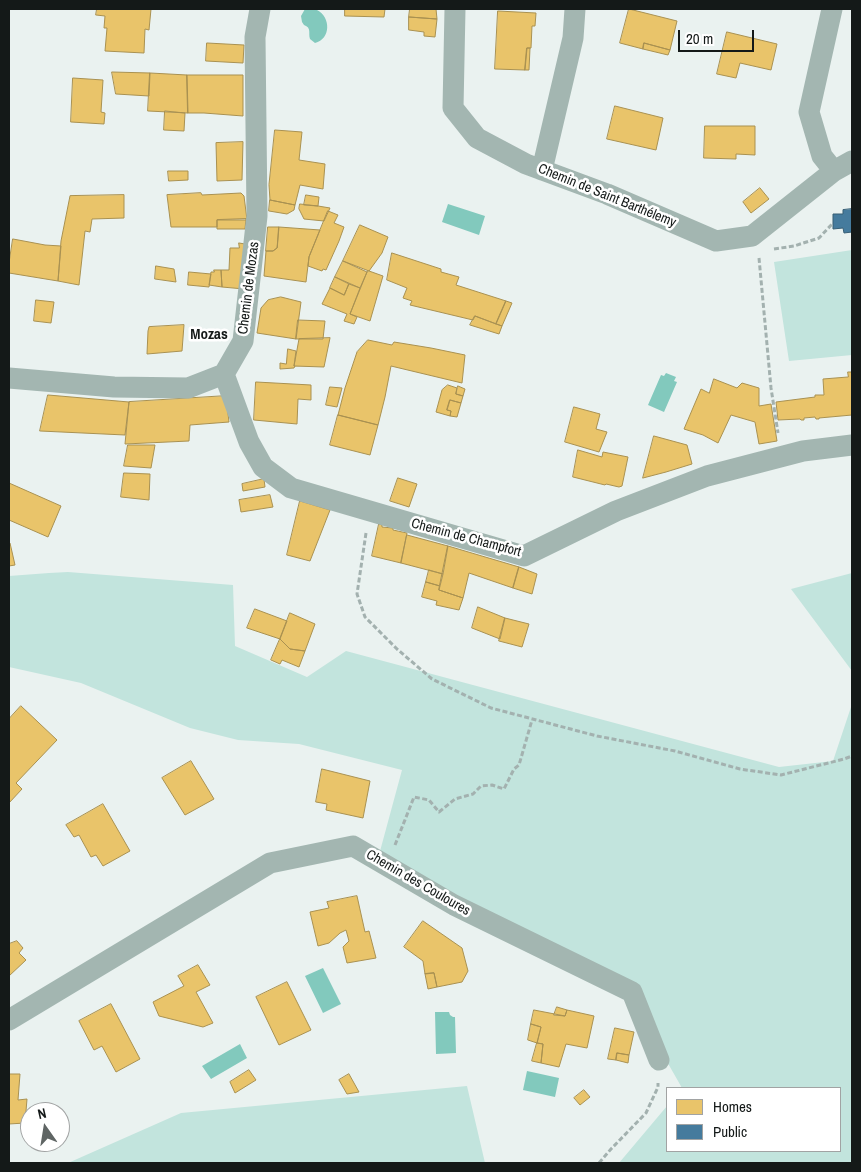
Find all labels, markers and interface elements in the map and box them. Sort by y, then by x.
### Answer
scale bar [681,20,757,52]
text: 20 m [686,28,713,49]
street label: Chemin de Saint Barthélemy [536,161,678,231]
street label: Chemin de Mozas [235,241,263,335]
district label: Mozas [190,326,228,344]
street label: Chemin de Champfort [409,515,523,561]
street label: Chemin des Couloures [363,846,473,920]
legend [666,1087,841,1152]
text: Homes [713,1096,752,1117]
north arrow [20,1102,70,1152]
text: N [36,1104,48,1123]
text: Public [713,1121,747,1142]

